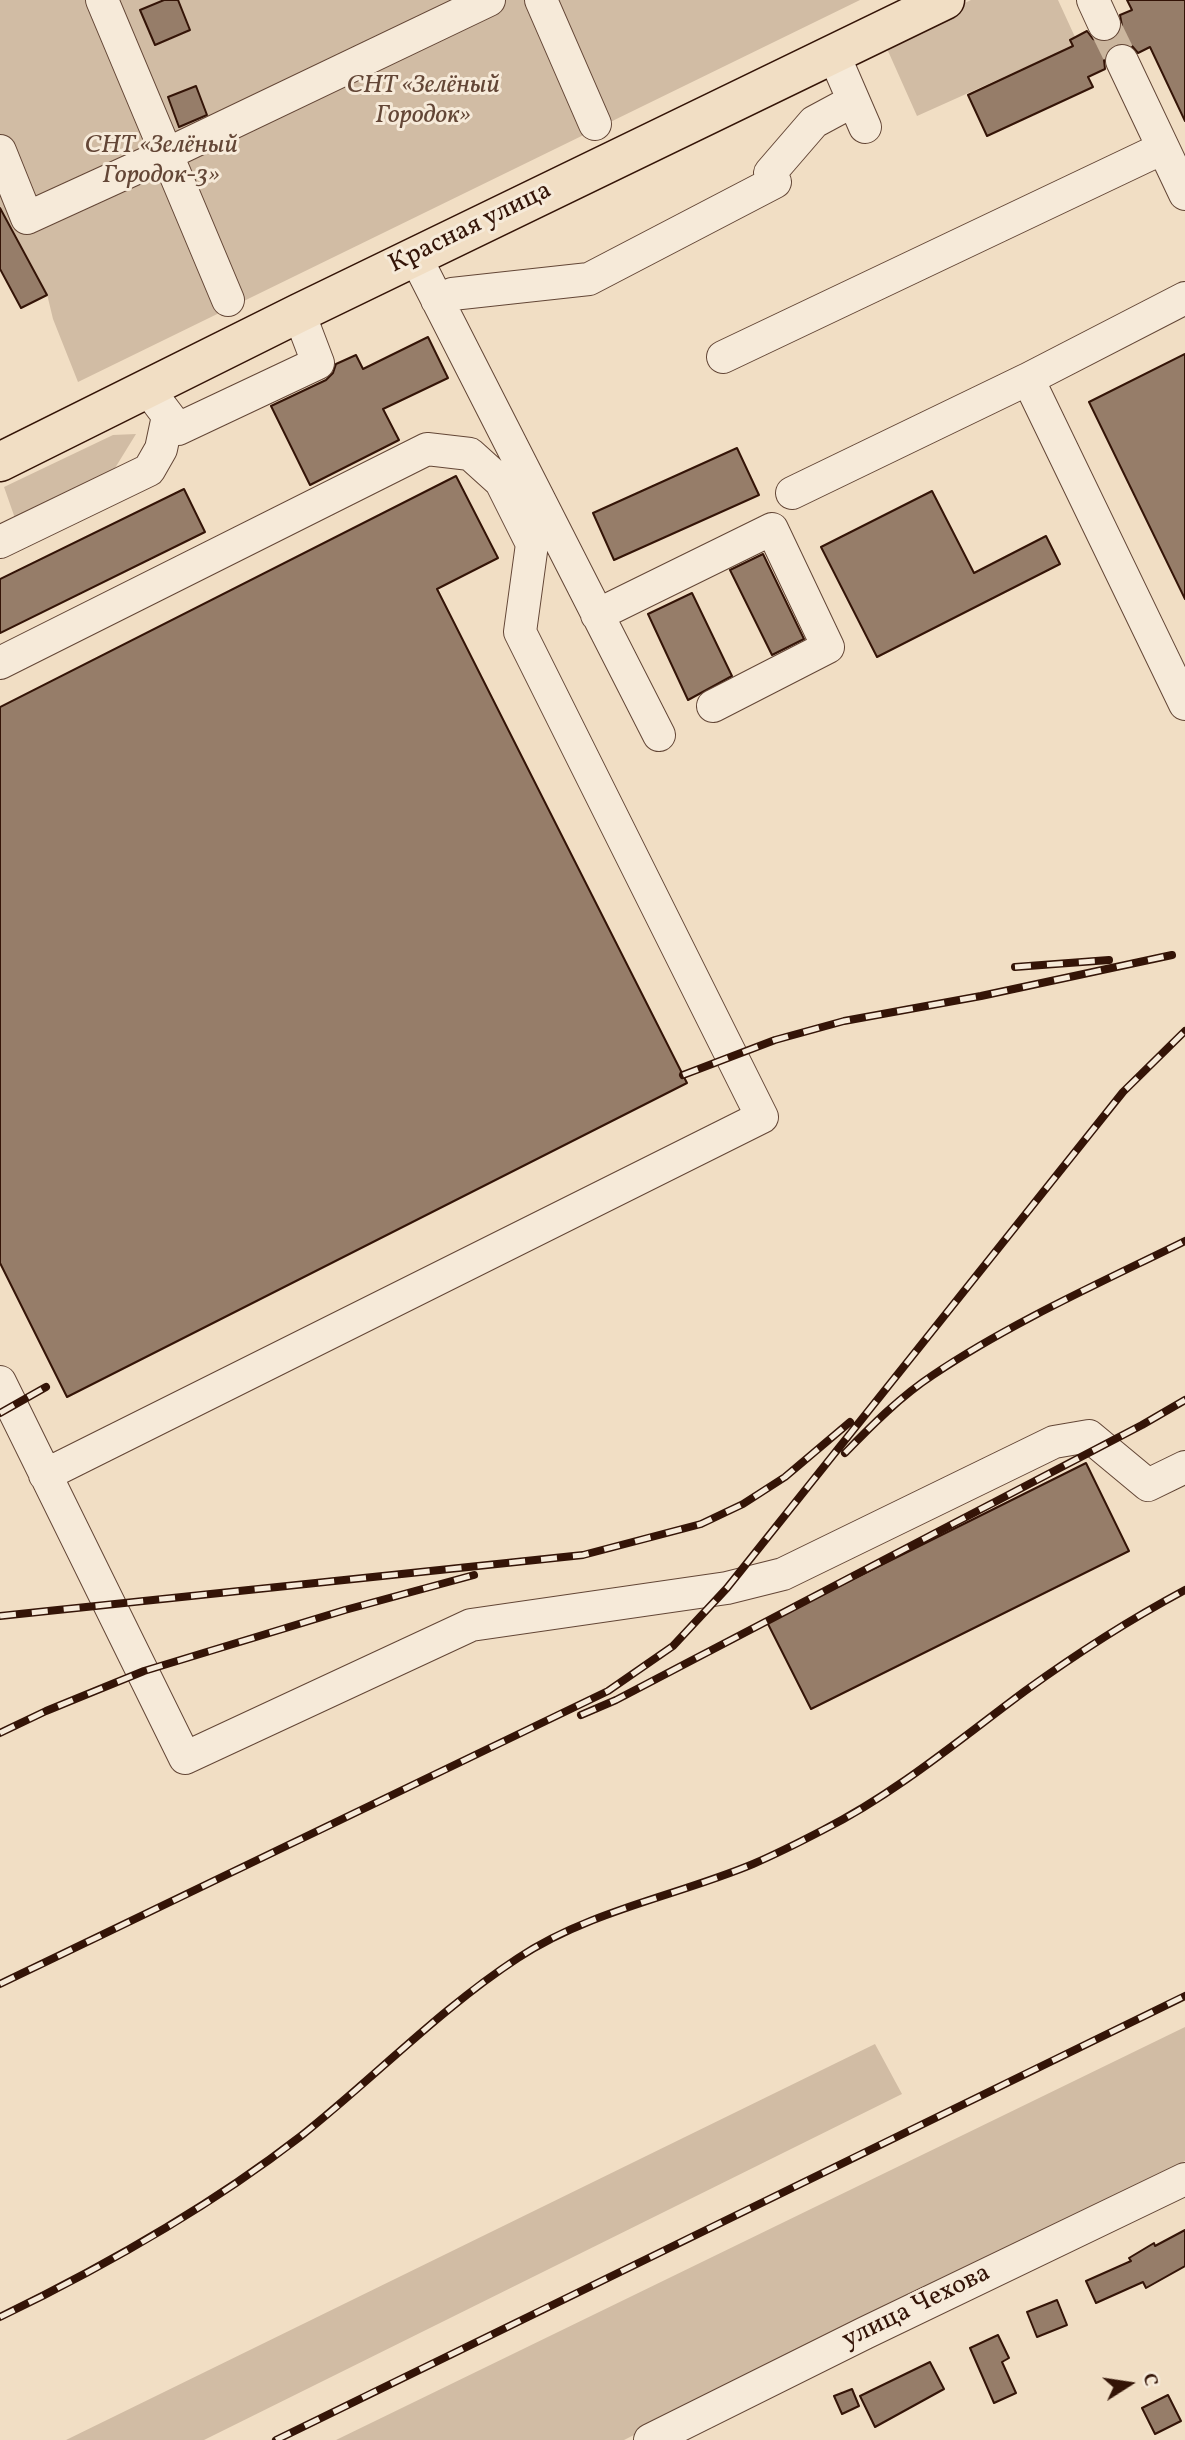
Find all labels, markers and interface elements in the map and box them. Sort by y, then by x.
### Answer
park label: СНТ «Зелёный Городок» [346,71,500,132]
park label: СНТ «Зелёный Городок-3» [84,131,238,192]
street label: Красная улица [385,176,557,282]
street label: улица Чехова [838,2259,996,2357]
north arrow [1094,2349,1164,2419]
text: С [1136,2371,1164,2388]

